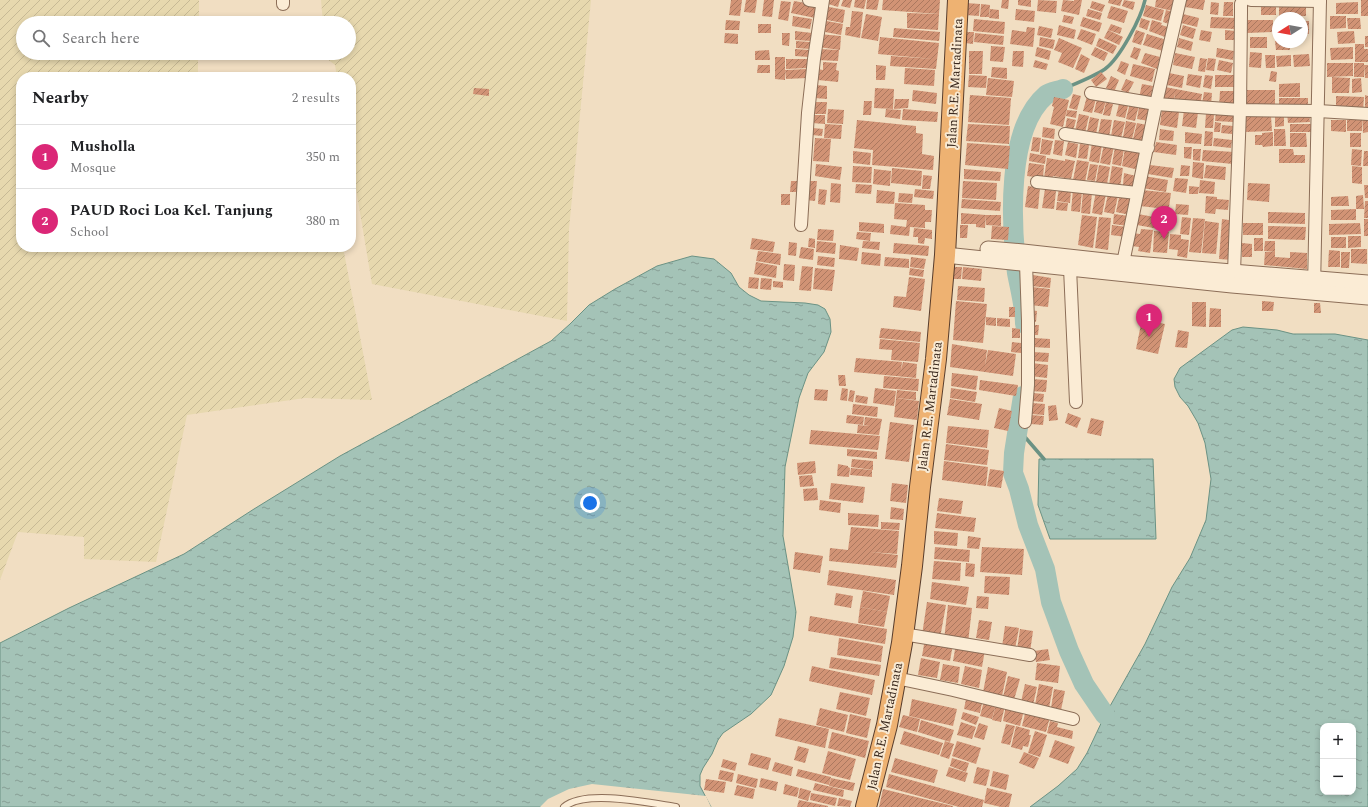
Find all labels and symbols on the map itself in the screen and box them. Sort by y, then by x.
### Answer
north arrow [1272,12,1308,48]
street label: Jalan R.E. Martadinata [942,17,968,148]
pin: 2 [1151,206,1177,239]
pin: 1 [1136,304,1162,337]
street label: Jalan R.E. Martadinata [912,340,948,472]
your location [580,493,600,513]
street label: Jalan R.E. Martadinata [862,660,908,792]

